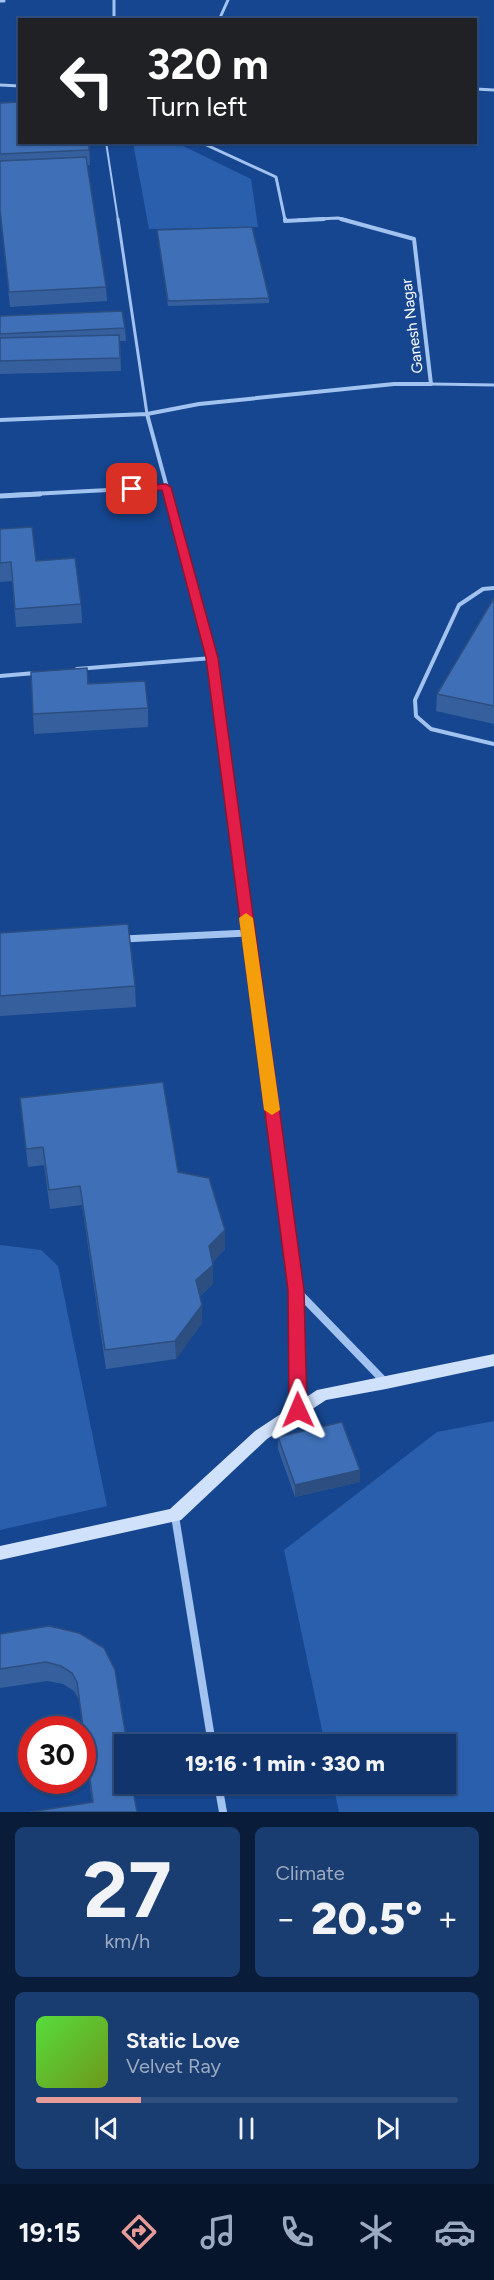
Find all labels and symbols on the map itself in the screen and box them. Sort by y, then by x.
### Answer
street label: Ganesh Nagar [397,278,427,374]
pin [106,463,157,514]
position arrow [266,1378,330,1442]
speed limit sign: 30 [18,1716,96,1794]

